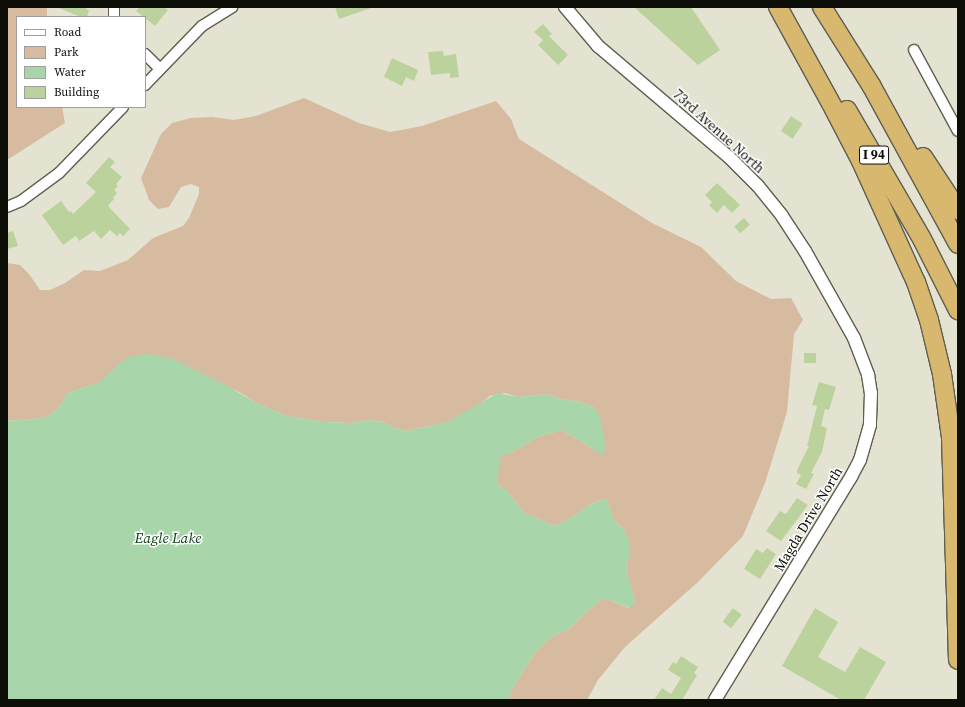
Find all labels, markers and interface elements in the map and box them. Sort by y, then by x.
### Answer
legend [16,16,146,108]
text: Road [54,24,81,40]
text: Park [54,44,79,60]
text: Water [54,64,86,80]
text: Building [54,84,99,100]
street label: 73rd Avenue North [670,86,768,176]
road number: I 94 [859,144,889,166]
street label: Magda Drive North [770,464,846,574]
water label: Eagle Lake [135,529,201,547]

